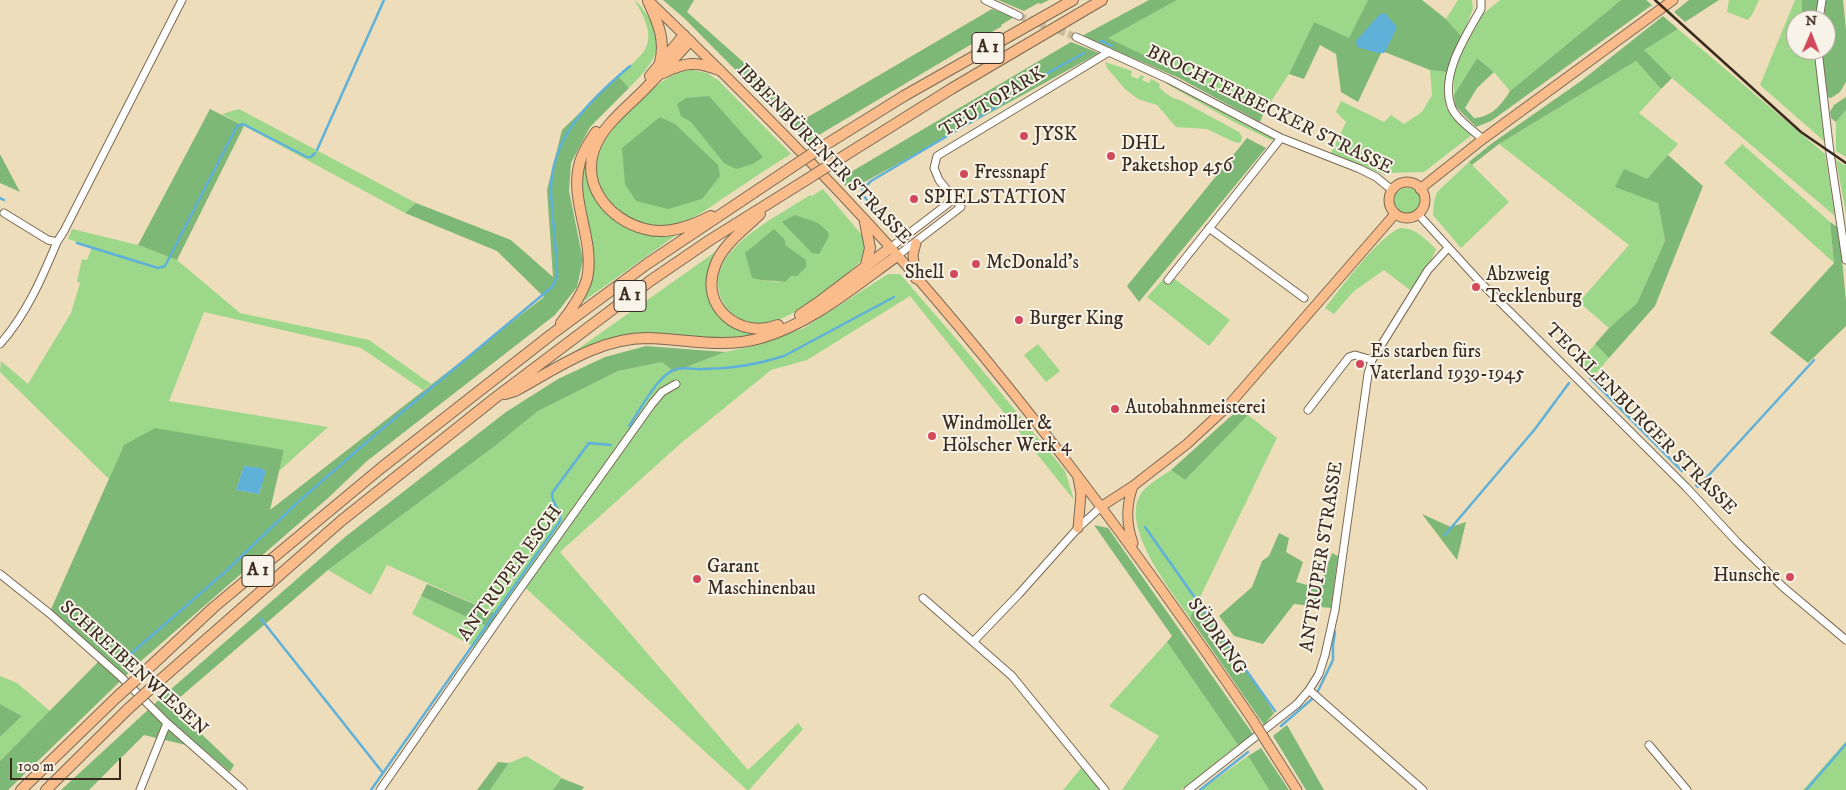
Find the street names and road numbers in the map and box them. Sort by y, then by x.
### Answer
road number: A 1 [972,32,1004,64]
street label: BROCHTERBECKER STRASSE [1142,41,1396,181]
street label: IBBENBÜRENER STRASSE [731,60,915,250]
street label: TEUTOPARK [936,63,1050,143]
road number: A 1 [614,280,646,312]
street label: TECKLENBURGER STRASSE [1539,319,1741,521]
street label: ANTRUPER STRASSE [1297,460,1349,654]
street label: ANTRUPER ESCH [454,502,568,646]
road number: A 1 [242,556,274,586]
street label: SÜDRING [1181,595,1251,679]
street label: SCHREIBENWIESEN [54,597,212,741]

